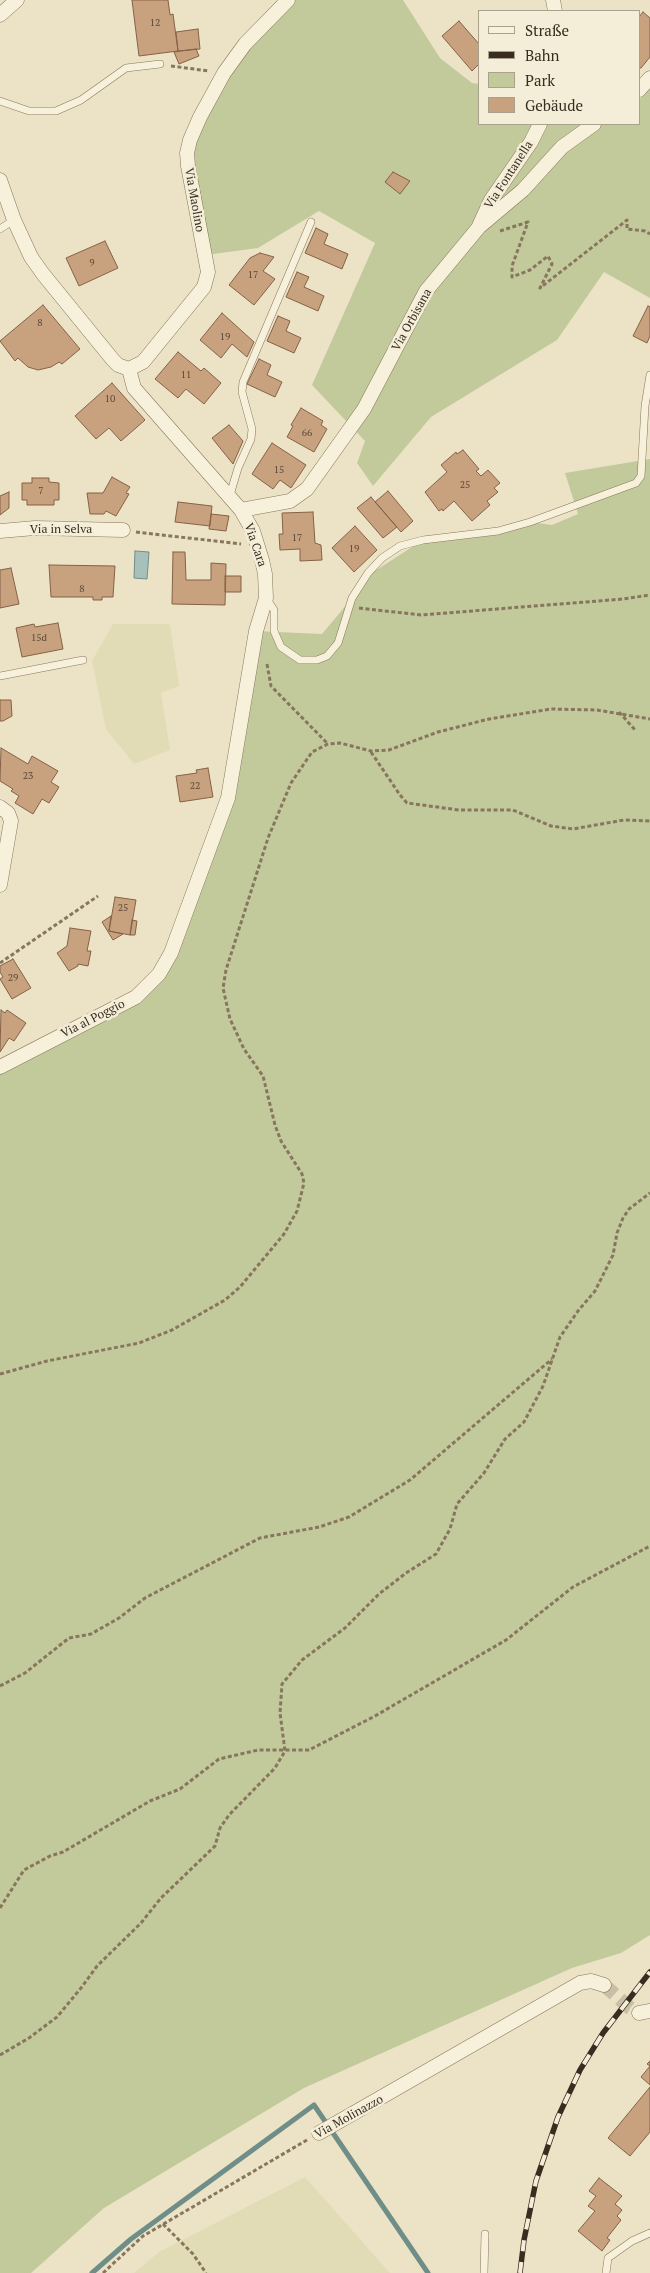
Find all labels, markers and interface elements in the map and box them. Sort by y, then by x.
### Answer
legend [478,10,640,125]
house number: 12 [150,17,160,29]
text: Straße [525,20,569,40]
text: Bahn [525,45,560,65]
text: Park [525,70,555,90]
text: Gebäude [525,95,583,115]
street label: Via Fontanella [482,138,536,212]
street label: Via Maolino [181,167,207,233]
house number: 9 [89,257,95,269]
house number: 17 [248,269,258,281]
street label: Via Orbisana [389,286,435,354]
house number: 8 [37,317,43,329]
house number: 19 [220,331,230,343]
house number: 11 [181,369,191,381]
house number: 10 [105,393,115,405]
house number: 66 [302,427,312,439]
house number: 15 [274,464,284,476]
house number: 25 [460,479,470,491]
house number: 7 [38,485,44,497]
street label: Via Cara [241,521,269,569]
street label: Via in Selva [30,523,92,537]
house number: 17 [292,532,302,544]
house number: 19 [349,543,359,555]
house number: 8 [79,583,85,595]
house number: 15d [31,632,47,644]
house number: 23 [23,770,33,782]
house number: 22 [190,780,200,792]
house number: 25 [118,902,128,914]
house number: 29 [8,972,18,984]
street label: Via al Poggio [59,997,127,1041]
street label: Via Molinazzo [312,2092,386,2142]

